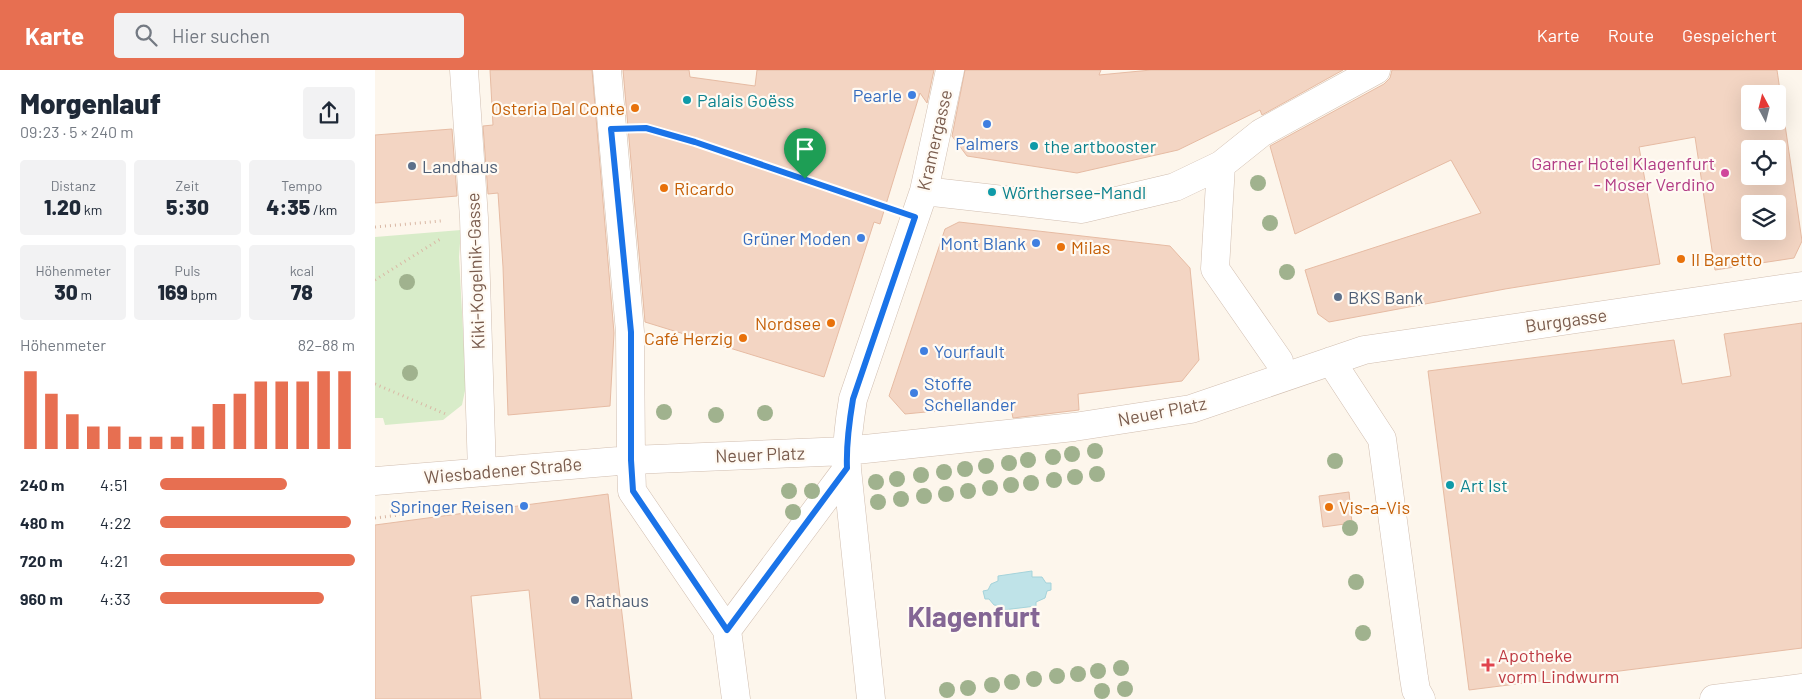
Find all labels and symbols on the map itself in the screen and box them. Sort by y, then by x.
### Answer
place label: Pearle [853,84,902,106]
north arrow [1741,85,1786,130]
street label: Kramergasse [912,87,956,193]
place label: Palais Goëss [697,89,794,111]
marker: Pearle [906,89,918,101]
marker: Palais Goëss [681,94,693,106]
place label: Osteria Dal Conte [491,97,625,119]
marker: Osteria Dal Conte [629,102,641,114]
marker: Palmers [981,118,993,130]
pin [784,128,826,179]
place label: Palmers [955,132,1019,154]
place label: the artbooster [1044,135,1157,157]
marker: the artbooster [1028,140,1040,152]
place label: Garner Hotel Klagenfurt - Moser Verdino [1531,152,1715,195]
place label: Landhaus [422,155,498,177]
marker: Landhaus [406,160,418,172]
marker: Garner Hotel Klagenfurt - Moser Verdino [1719,167,1731,179]
place label: Ricardo [674,177,734,199]
place label: Wörthersee-Mandl [1002,181,1146,203]
marker: Ricardo [658,182,670,194]
marker: Wörthersee-Mandl [986,186,998,198]
street label: Kiki-Kogelnik-Gasse [461,192,489,350]
place label: Grüner Moden [743,227,851,249]
marker: Grüner Moden [855,232,867,244]
place label: Mont Blank [940,232,1026,254]
place label: Milas [1071,236,1110,258]
marker: Mont Blank [1030,237,1042,249]
marker: Milas [1055,241,1067,253]
place label: Il Baretto [1691,248,1762,270]
marker: Il Baretto [1675,253,1687,265]
place label: BKS Bank [1348,286,1423,308]
marker: BKS Bank [1332,291,1344,303]
street label: Burggasse [1524,303,1608,337]
place label: Nordsee [755,312,821,334]
marker: Nordsee [825,317,837,329]
place label: Café Herzig [644,327,733,349]
marker: Café Herzig [737,332,749,344]
place label: Yourfault [934,340,1005,362]
marker: Yourfault [918,345,930,357]
place label: Stoffe Schellander [924,372,1017,415]
marker: Stoffe Schellander [908,387,920,399]
street label: Neuer Platz [1116,392,1208,430]
street label: Neuer Platz [715,441,805,467]
street label: Wiesbadener Straße [423,452,583,488]
place label: Art Ist [1460,474,1508,496]
marker: Art Ist [1444,479,1456,491]
place label: Springer Reisen [390,495,514,517]
place label: Vis-a-Vis [1339,496,1410,518]
marker: Springer Reisen [518,500,530,512]
marker: Vis-a-Vis [1323,501,1335,513]
place label: Rathaus [585,589,649,611]
marker: Rathaus [569,594,581,606]
district label: Klagenfurt [908,599,1040,633]
place label: Apotheke vorm Lindwurm [1498,644,1619,687]
marker: Apotheke vorm Lindwurm [1482,659,1494,671]

